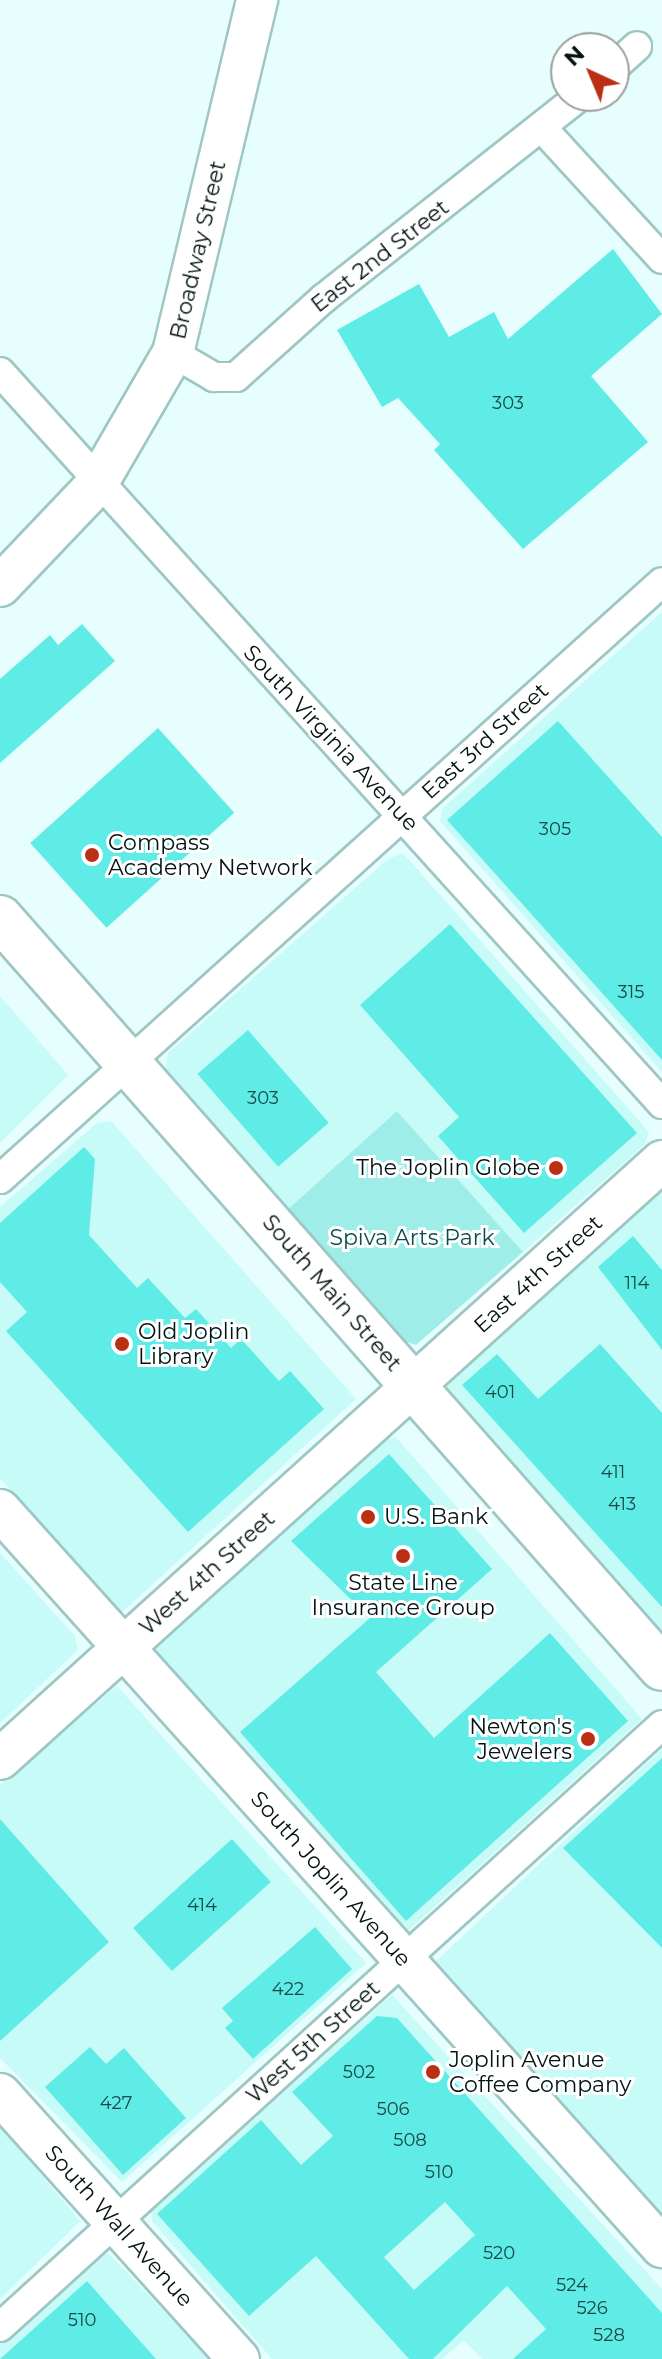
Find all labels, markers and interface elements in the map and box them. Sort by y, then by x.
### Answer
north arrow [550,32,630,112]
text: N [559,40,590,72]
street label: Broadway Street [165,158,231,342]
street label: East 2nd Street [306,194,454,318]
house number: 303 [492,392,524,414]
street label: South Virginia Avenue [238,640,424,836]
street label: East 3rd Street [416,677,554,805]
house number: 305 [539,818,571,840]
place label: Compass Academy Network [108,829,312,880]
marker: Compass Academy Network [83,846,101,864]
house number: 315 [618,981,644,1003]
house number: 303 [247,1087,279,1109]
place label: The Joplin Globe [356,1155,540,1181]
marker: The Joplin Globe [547,1159,565,1177]
street label: South Main Street [257,1209,407,1377]
street label: East 4th Street [468,1209,608,1339]
park label: Spiva Arts Park [329,1225,495,1251]
house number: 114 [625,1272,649,1294]
place label: Old Joplin Library [138,1318,249,1370]
marker: Old Joplin Library [113,1335,131,1353]
house number: 401 [485,1381,515,1403]
house number: 411 [601,1461,625,1483]
house number: 413 [608,1493,636,1515]
place label: U.S. Bank [384,1504,488,1530]
street label: West 4th Street [134,1505,280,1641]
marker: U.S. Bank [359,1508,377,1526]
marker: State Line Insurance Group [394,1547,412,1565]
place label: State Line Insurance Group [311,1569,495,1620]
place label: Newton's Jewelers [469,1713,572,1764]
marker: Newton's Jewelers [579,1730,597,1748]
street label: South Joplin Avenue [245,1786,417,1972]
house number: 414 [187,1894,217,1916]
street label: West 5th Street [241,1975,385,2109]
house number: 422 [272,1978,304,2000]
place label: Joplin Avenue Coffee Company [449,2046,631,2098]
house number: 502 [343,2061,375,2083]
marker: Joplin Avenue Coffee Company [424,2063,442,2081]
house number: 427 [100,2092,132,2114]
house number: 506 [376,2098,410,2120]
house number: 508 [393,2129,427,2151]
street label: South Wall Avenue [39,2140,199,2312]
house number: 510 [425,2161,453,2183]
house number: 520 [483,2242,515,2264]
house number: 524 [556,2274,588,2296]
house number: 526 [576,2297,608,2319]
house number: 510 [68,2309,96,2331]
house number: 528 [593,2324,625,2346]

